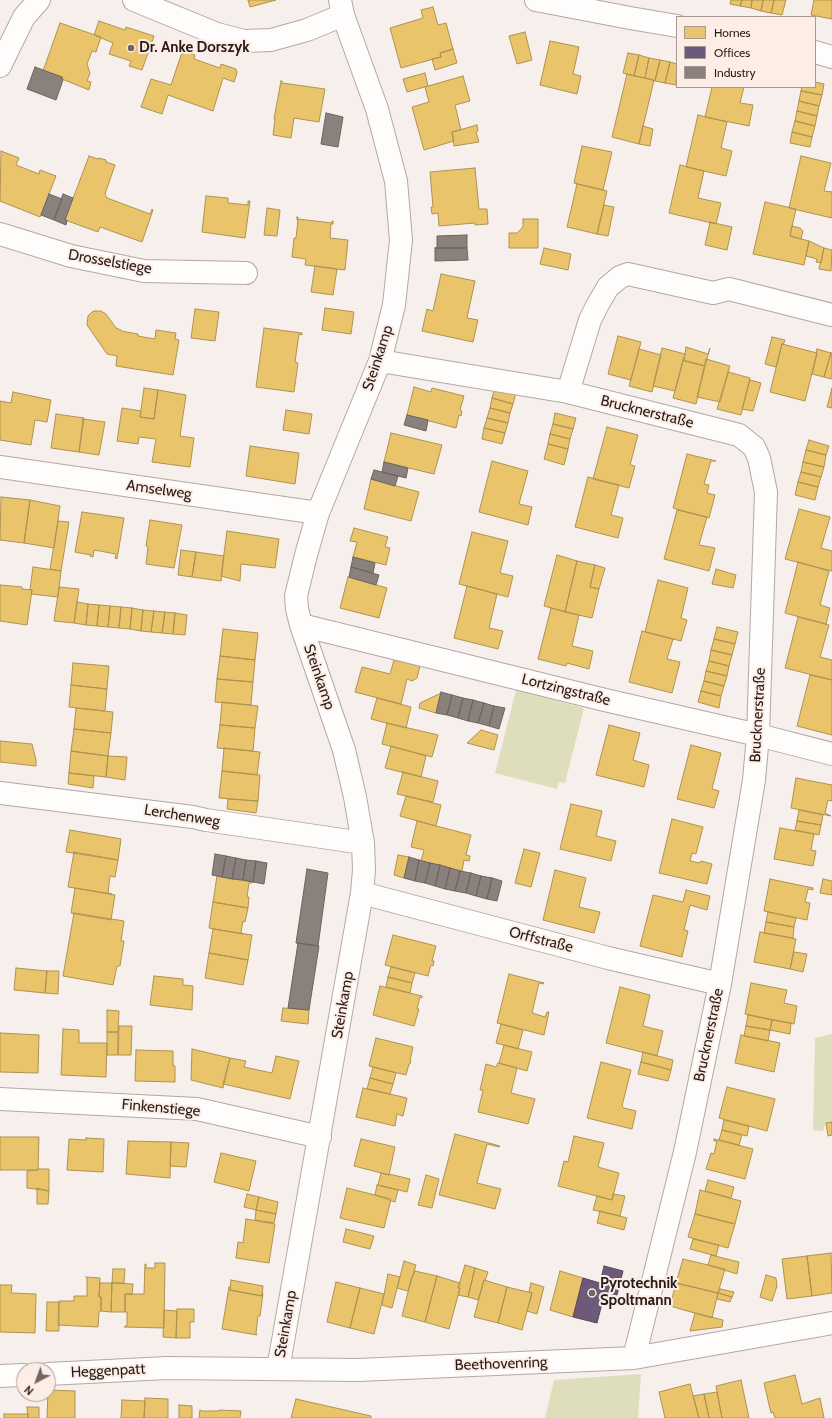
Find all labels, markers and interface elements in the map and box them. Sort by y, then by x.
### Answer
legend [676,16,816,88]
text: Homes [714,25,751,40]
place label: Dr. Anke Dorszyk [139,39,250,57]
marker: Dr. Anke Dorszyk [126,43,136,53]
text: Offices [714,45,750,60]
text: Industry [714,65,755,80]
street label: Drosselstiege [67,246,153,278]
street label: Steinkamp [359,323,397,393]
street label: Brucknerstraße [599,392,695,432]
street label: Amselweg [125,477,193,503]
street label: Steinkamp [299,642,339,712]
street label: Brucknerstraße [747,667,769,763]
street label: Lortzingstraße [520,670,612,710]
street label: Lerchenweg [143,801,221,831]
street label: Orffstraße [507,923,575,957]
street label: Steinkamp [328,970,358,1040]
street label: Brucknerstraße [690,987,728,1083]
street label: Finkenstiege [121,1096,201,1120]
place label: Pyrotechnik Spoltmann [600,1275,677,1310]
marker: Pyrotechnik Spoltmann [587,1288,597,1298]
street label: Steinkamp [271,1289,301,1359]
street label: Beethovenring [454,1353,548,1375]
street label: Heggenpatt [70,1360,146,1382]
north arrow [16,1362,56,1402]
text: N [21,1382,36,1398]

